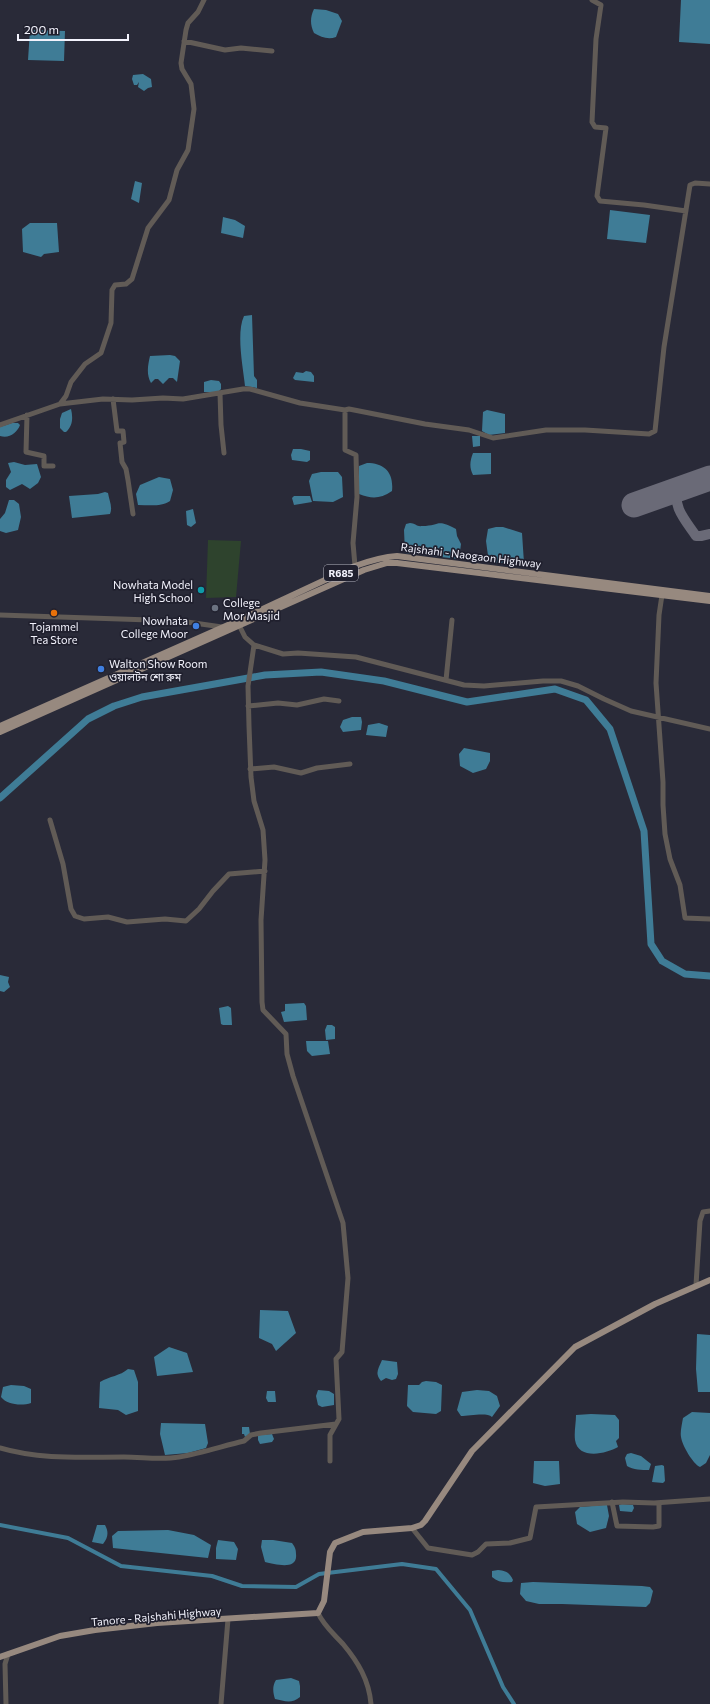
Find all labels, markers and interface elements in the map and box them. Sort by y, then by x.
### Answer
scale bar [18,16,128,42]
text: 200 m [24,22,59,36]
street label: Rajshahi - Naogaon Highway [400,540,542,570]
road number: R685 [324,565,358,581]
place label: Nowhata Model High School [113,578,193,604]
marker: Nowhata Model High School [196,585,206,595]
place label: College Mor Masjid [223,596,280,622]
marker: College Mor Masjid [210,603,220,613]
marker: Tojammel Tea Store [49,608,59,618]
place label: Nowhata College Moor [121,614,189,640]
place label: Tojammel Tea Store [29,620,79,646]
marker: Nowhata College Moor [191,621,201,631]
place label: Walton Show Room ওয়ালটন শো রুম [109,657,207,683]
marker: Walton Show Room ওয়ালটন শো রুম [96,664,106,674]
street label: Tanore - Rajshahi Highway [90,1604,222,1628]

